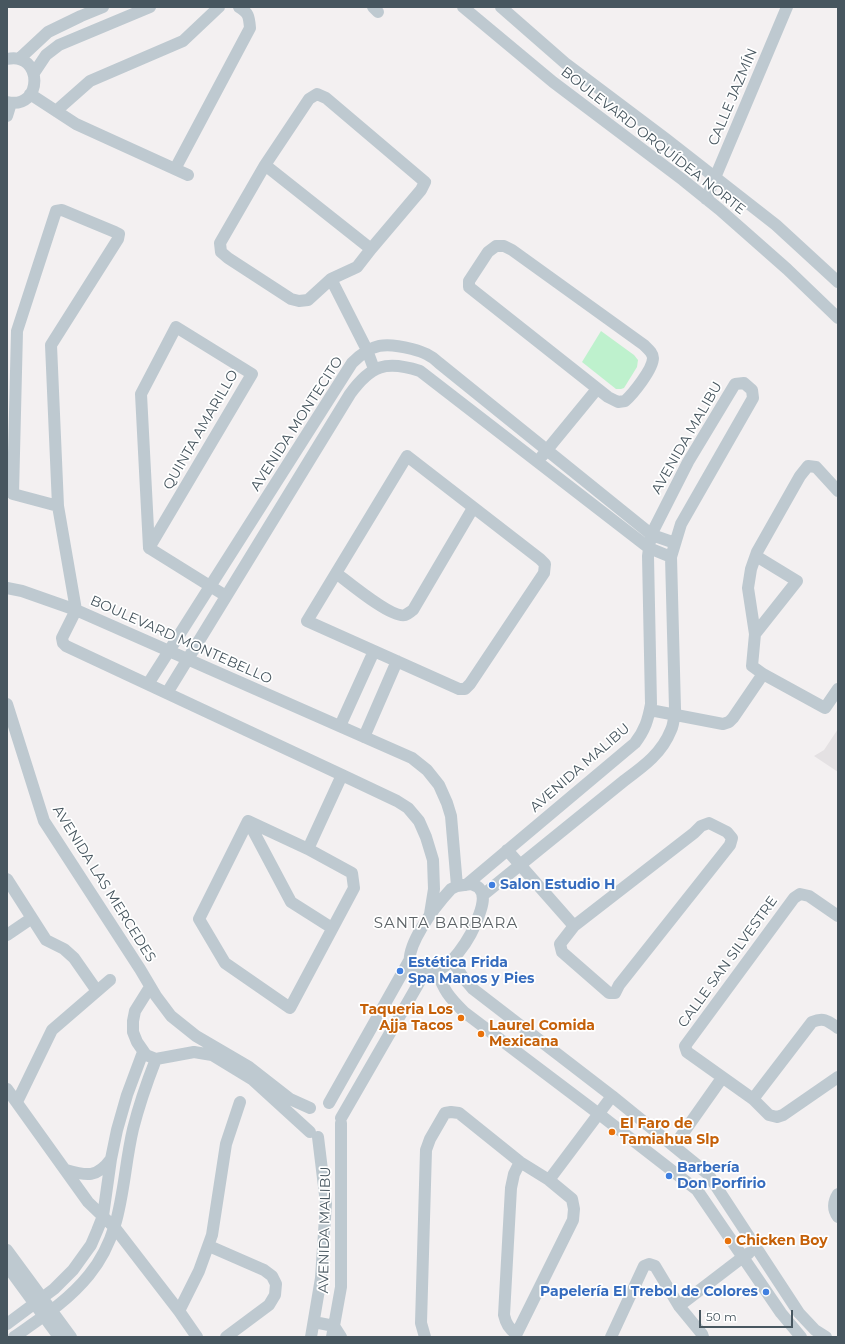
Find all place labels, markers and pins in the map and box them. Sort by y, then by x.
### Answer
place label: Salon Estudio H [500,877,615,893]
marker: Salon Estudio H [487,880,497,890]
place label: Estética Frida Spa Manos y Pies [408,955,534,988]
marker: Estética Frida Spa Manos y Pies [395,966,405,976]
place label: Taqueria Los Ajja Tacos [360,1002,453,1034]
marker: Taqueria Los Ajja Tacos [456,1013,466,1023]
place label: Laurel Comida Mexicana [489,1018,595,1050]
marker: Laurel Comida Mexicana [476,1029,486,1039]
place label: El Faro de Tamiahua Slp [620,1116,719,1148]
marker: El Faro de Tamiahua Slp [607,1127,617,1137]
place label: Barbería Don Porfirio [677,1160,766,1192]
marker: Barbería Don Porfirio [664,1171,674,1181]
place label: Chicken Boy [736,1233,828,1249]
marker: Chicken Boy [723,1236,733,1246]
place label: Papelería El Trebol de Colores [540,1284,758,1300]
marker: Papelería El Trebol de Colores [761,1287,771,1297]

